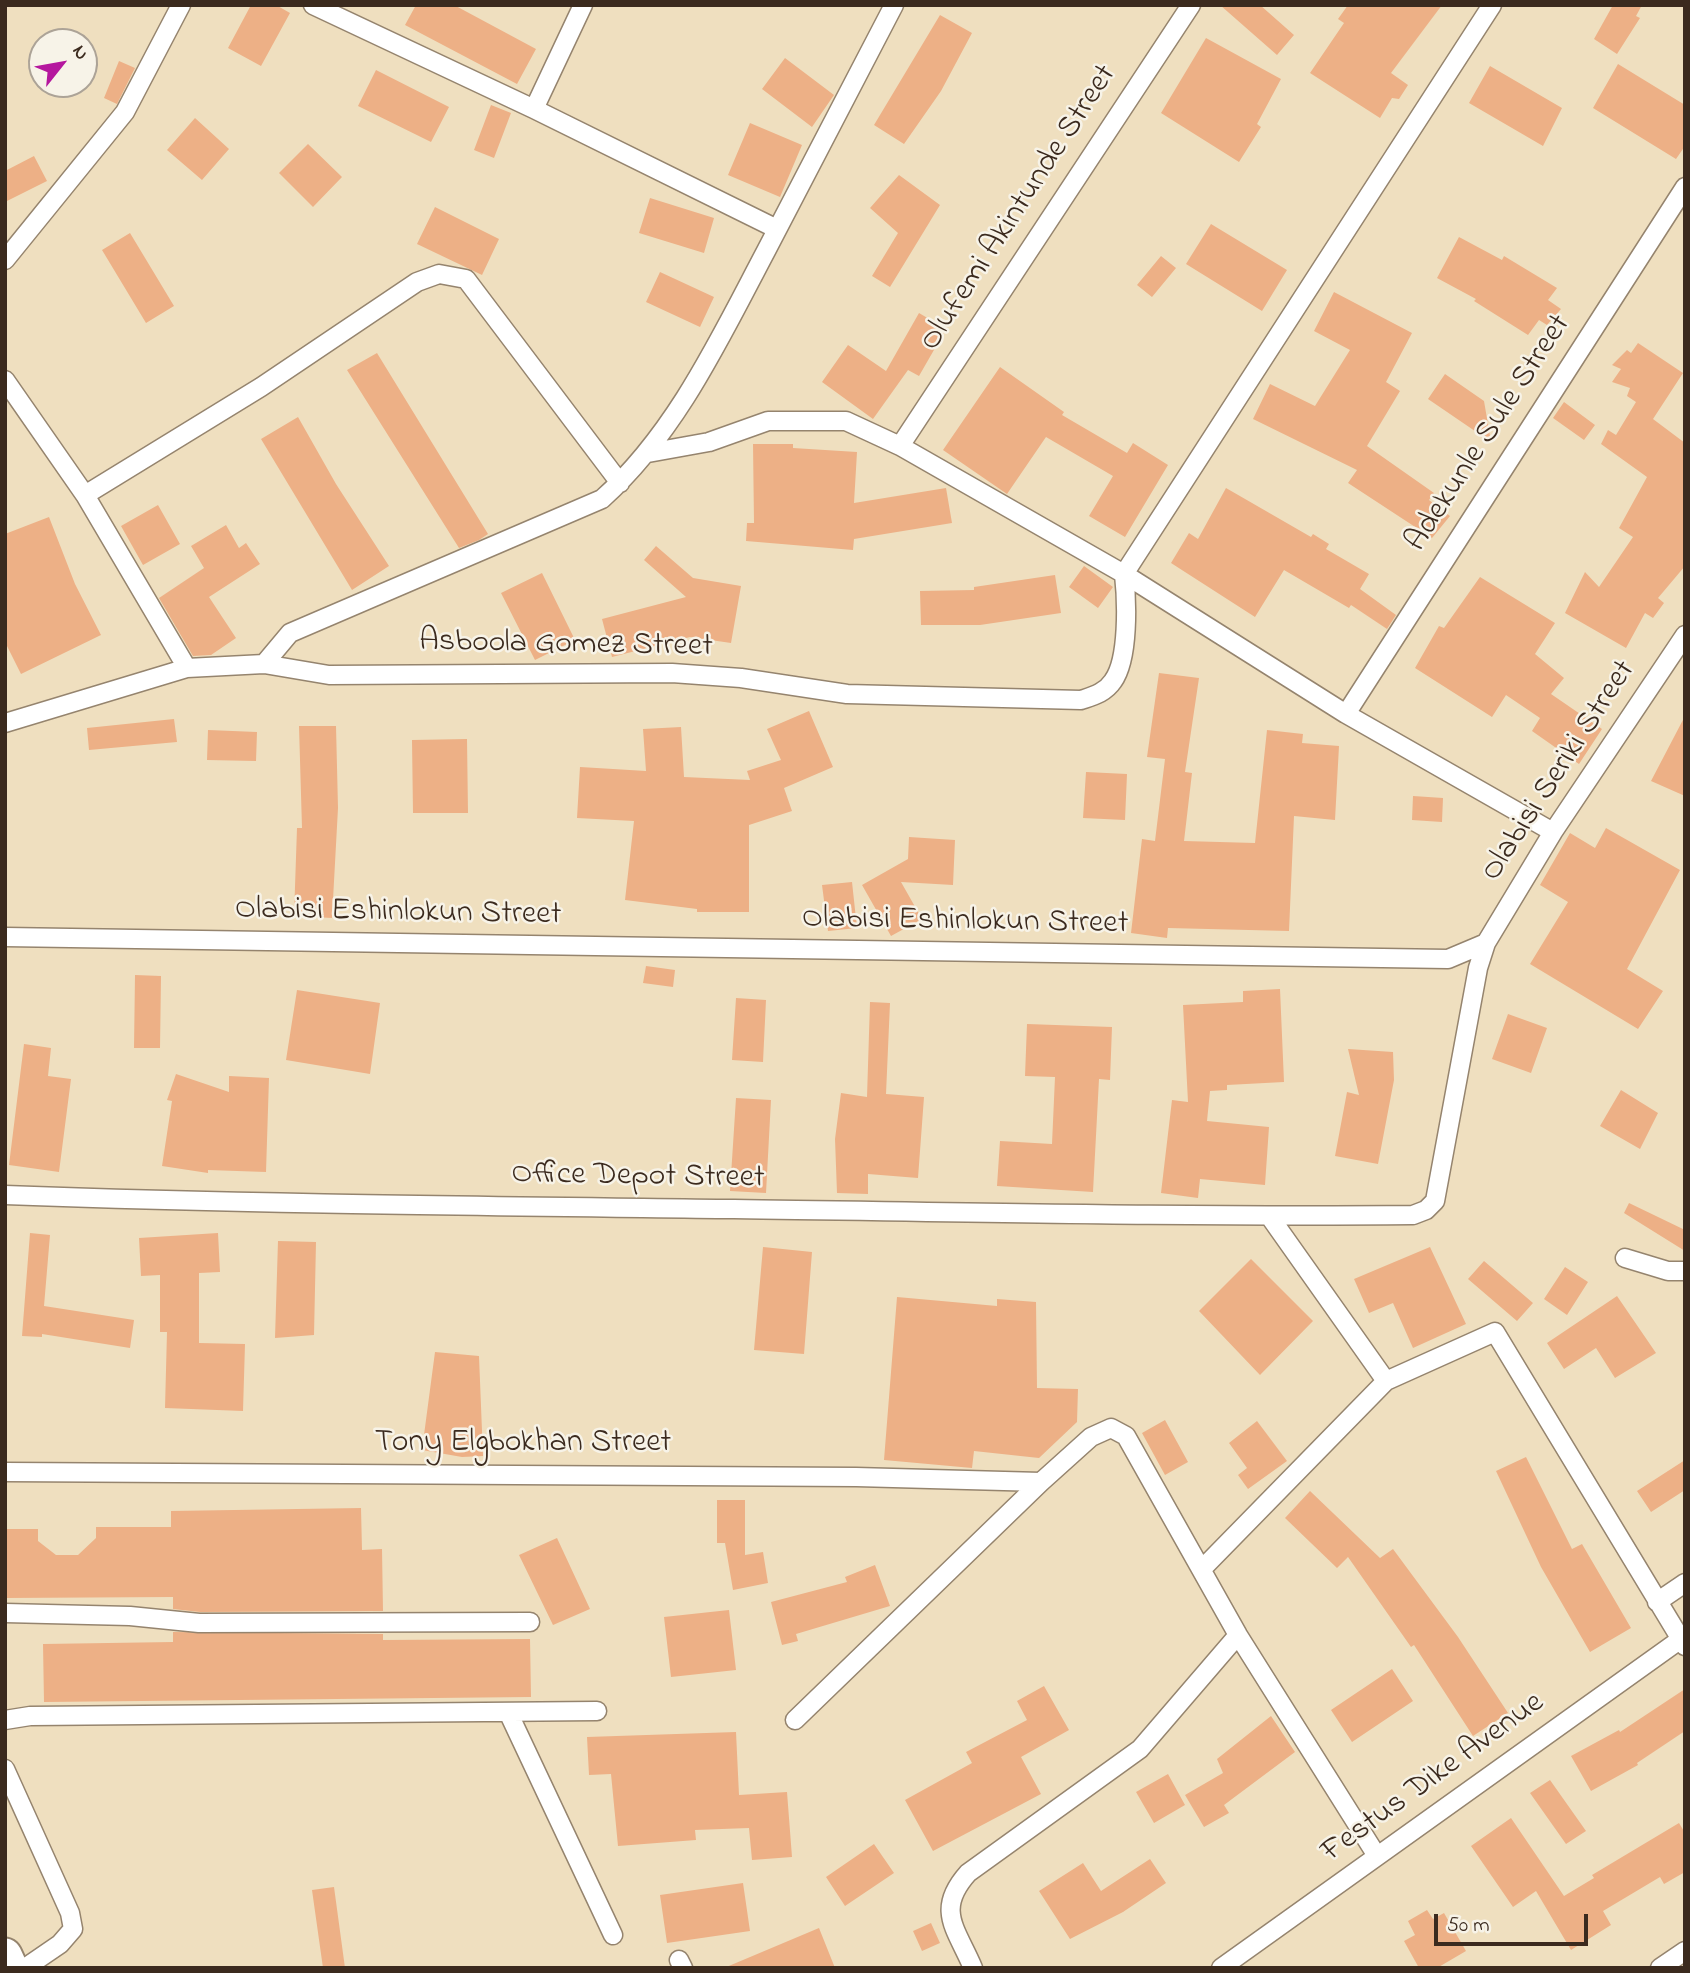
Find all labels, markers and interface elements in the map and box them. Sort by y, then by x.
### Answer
north arrow [28,28,98,98]
text: N [65,40,95,65]
street label: Olufemi Akintunde Street [913,59,1127,359]
street label: Adekunle Sule Street [1399,308,1581,560]
street label: Asboola Gomez Street [419,624,713,668]
street label: Olabisi Seriki Street [1474,654,1646,890]
street label: Olabisi Eshinlokun Street [234,892,562,936]
street label: Olabisi Eshinlokun Street [801,901,1129,945]
street label: Office Depot Street [511,1157,765,1199]
street label: Tony Elgbokhan Street [375,1426,671,1464]
street label: Festus Dike Avenue [1315,1685,1553,1873]
scale bar [1438,1899,1592,1943]
text: 50 m [1447,1911,1490,1941]

